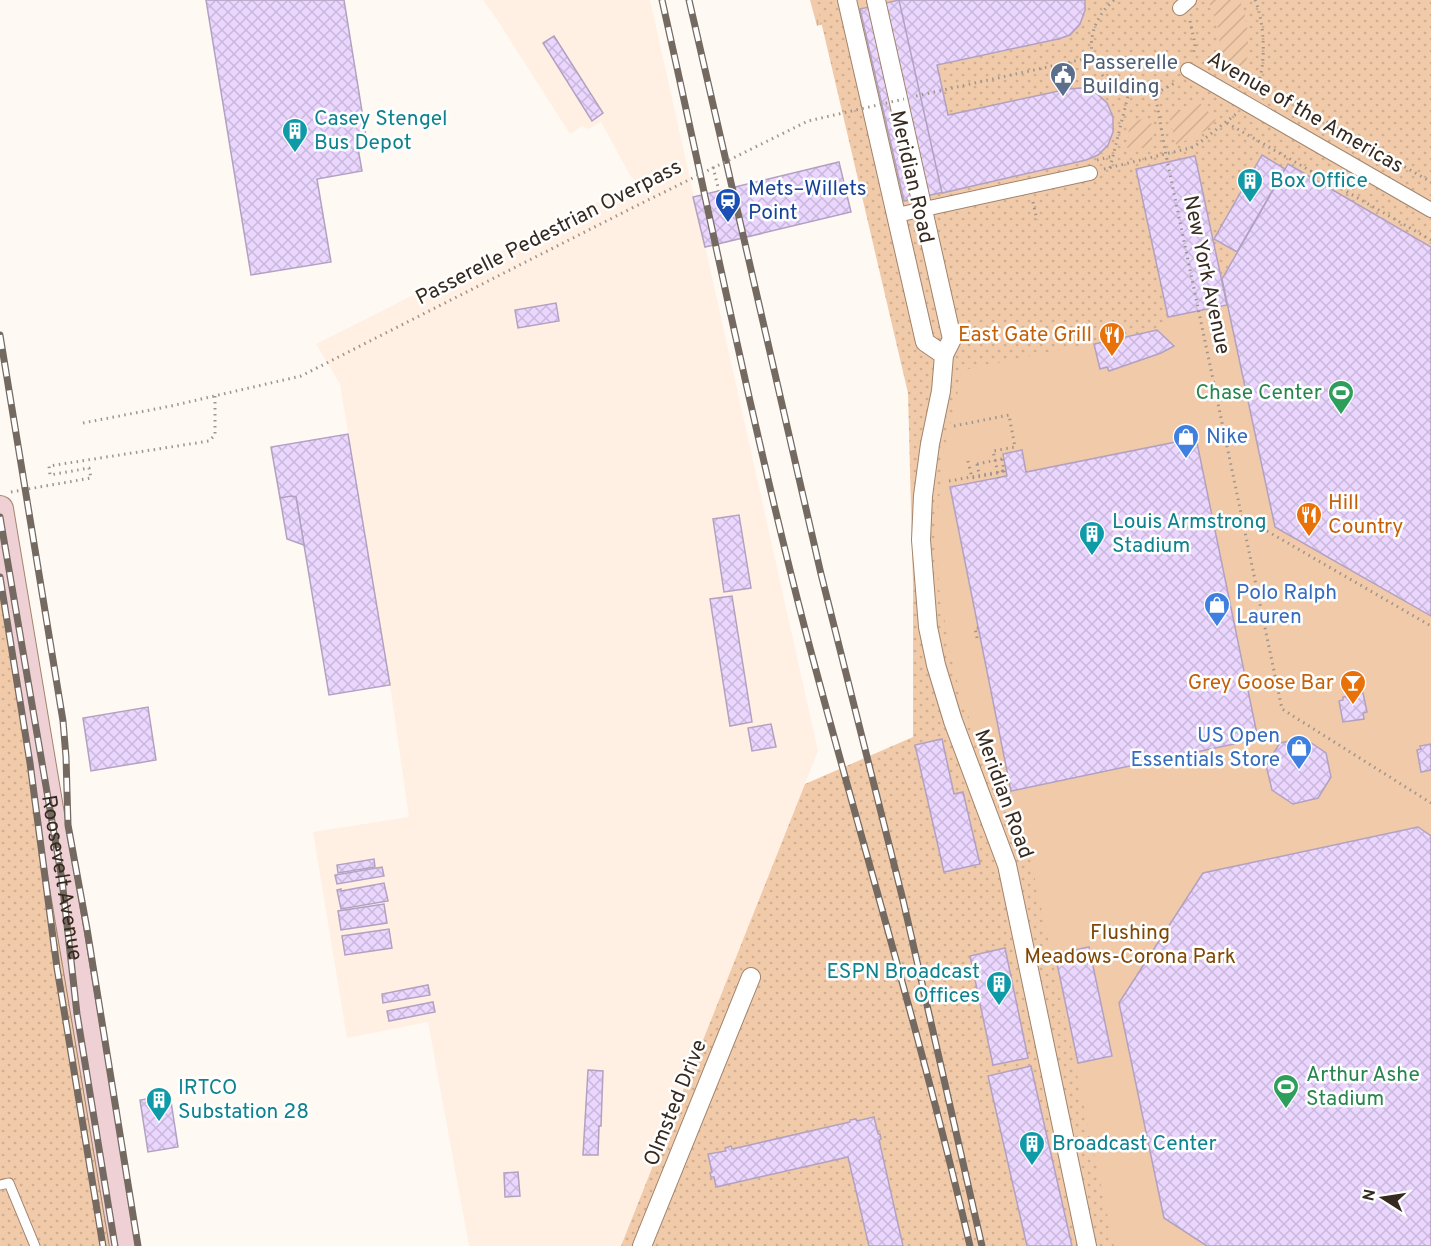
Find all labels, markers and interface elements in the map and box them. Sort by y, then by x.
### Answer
street label: Avenue of the Americas [1202,46,1408,180]
place label: Passerelle Building [1082,50,1178,101]
public building icon: Passerelle Building [1048,60,1078,98]
place label: Casey Stengel Bus Depot [314,106,447,157]
street label: Meridian Road [883,108,939,246]
building icon: Casey Stengel Bus Depot [280,116,310,154]
street label: Passerelle Pedestrian Overpass [411,154,687,312]
building icon: Box Office [1235,166,1265,204]
place label: Box Office [1270,168,1368,195]
place label: Mets–Willets Point [748,176,867,227]
station icon: Mets–Willets Point [713,186,743,224]
street label: New York Avenue [1176,193,1236,357]
restaurant icon: East Gate Grill [1097,320,1127,358]
place label: East Gate Grill [958,322,1092,349]
sports icon: Chase Center [1326,378,1356,416]
place label: Chase Center [1195,380,1322,407]
shop icon: Nike [1171,422,1201,460]
place label: Nike [1206,424,1248,451]
place label: Hill Country [1328,490,1403,541]
restaurant icon: Hill Country [1294,500,1324,538]
place label: Louis Armstrong Stadium [1112,509,1267,560]
building icon: Louis Armstrong Stadium [1077,519,1107,557]
place label: Polo Ralph Lauren [1236,580,1337,631]
shop icon: Polo Ralph Lauren [1202,590,1232,628]
bar icon: Grey Goose Bar [1338,668,1368,706]
place label: Grey Goose Bar [1188,670,1334,697]
place label: US Open Essentials Store [1130,723,1280,774]
street label: Meridian Road [967,726,1039,862]
shop icon: US Open Essentials Store [1284,733,1314,771]
street label: Roosevelt Avenue [34,793,89,963]
park label: Flushing Meadows-Corona Park [1024,920,1236,971]
place label: ESPN Broadcast Offices [826,959,980,1010]
building icon: ESPN Broadcast Offices [984,969,1014,1007]
street label: Olmsted Drive [638,1036,714,1170]
place label: Arthur Ashe Stadium [1306,1062,1420,1113]
sports icon: Arthur Ashe Stadium [1271,1072,1301,1110]
place label: IRTCO Substation 28 [178,1075,309,1126]
building icon: IRTCO Substation 28 [144,1085,174,1123]
building icon: Broadcast Center [1017,1129,1047,1167]
place label: Broadcast Center [1052,1131,1217,1158]
north arrow [1353,1168,1413,1228]
text: N [1359,1188,1381,1203]

